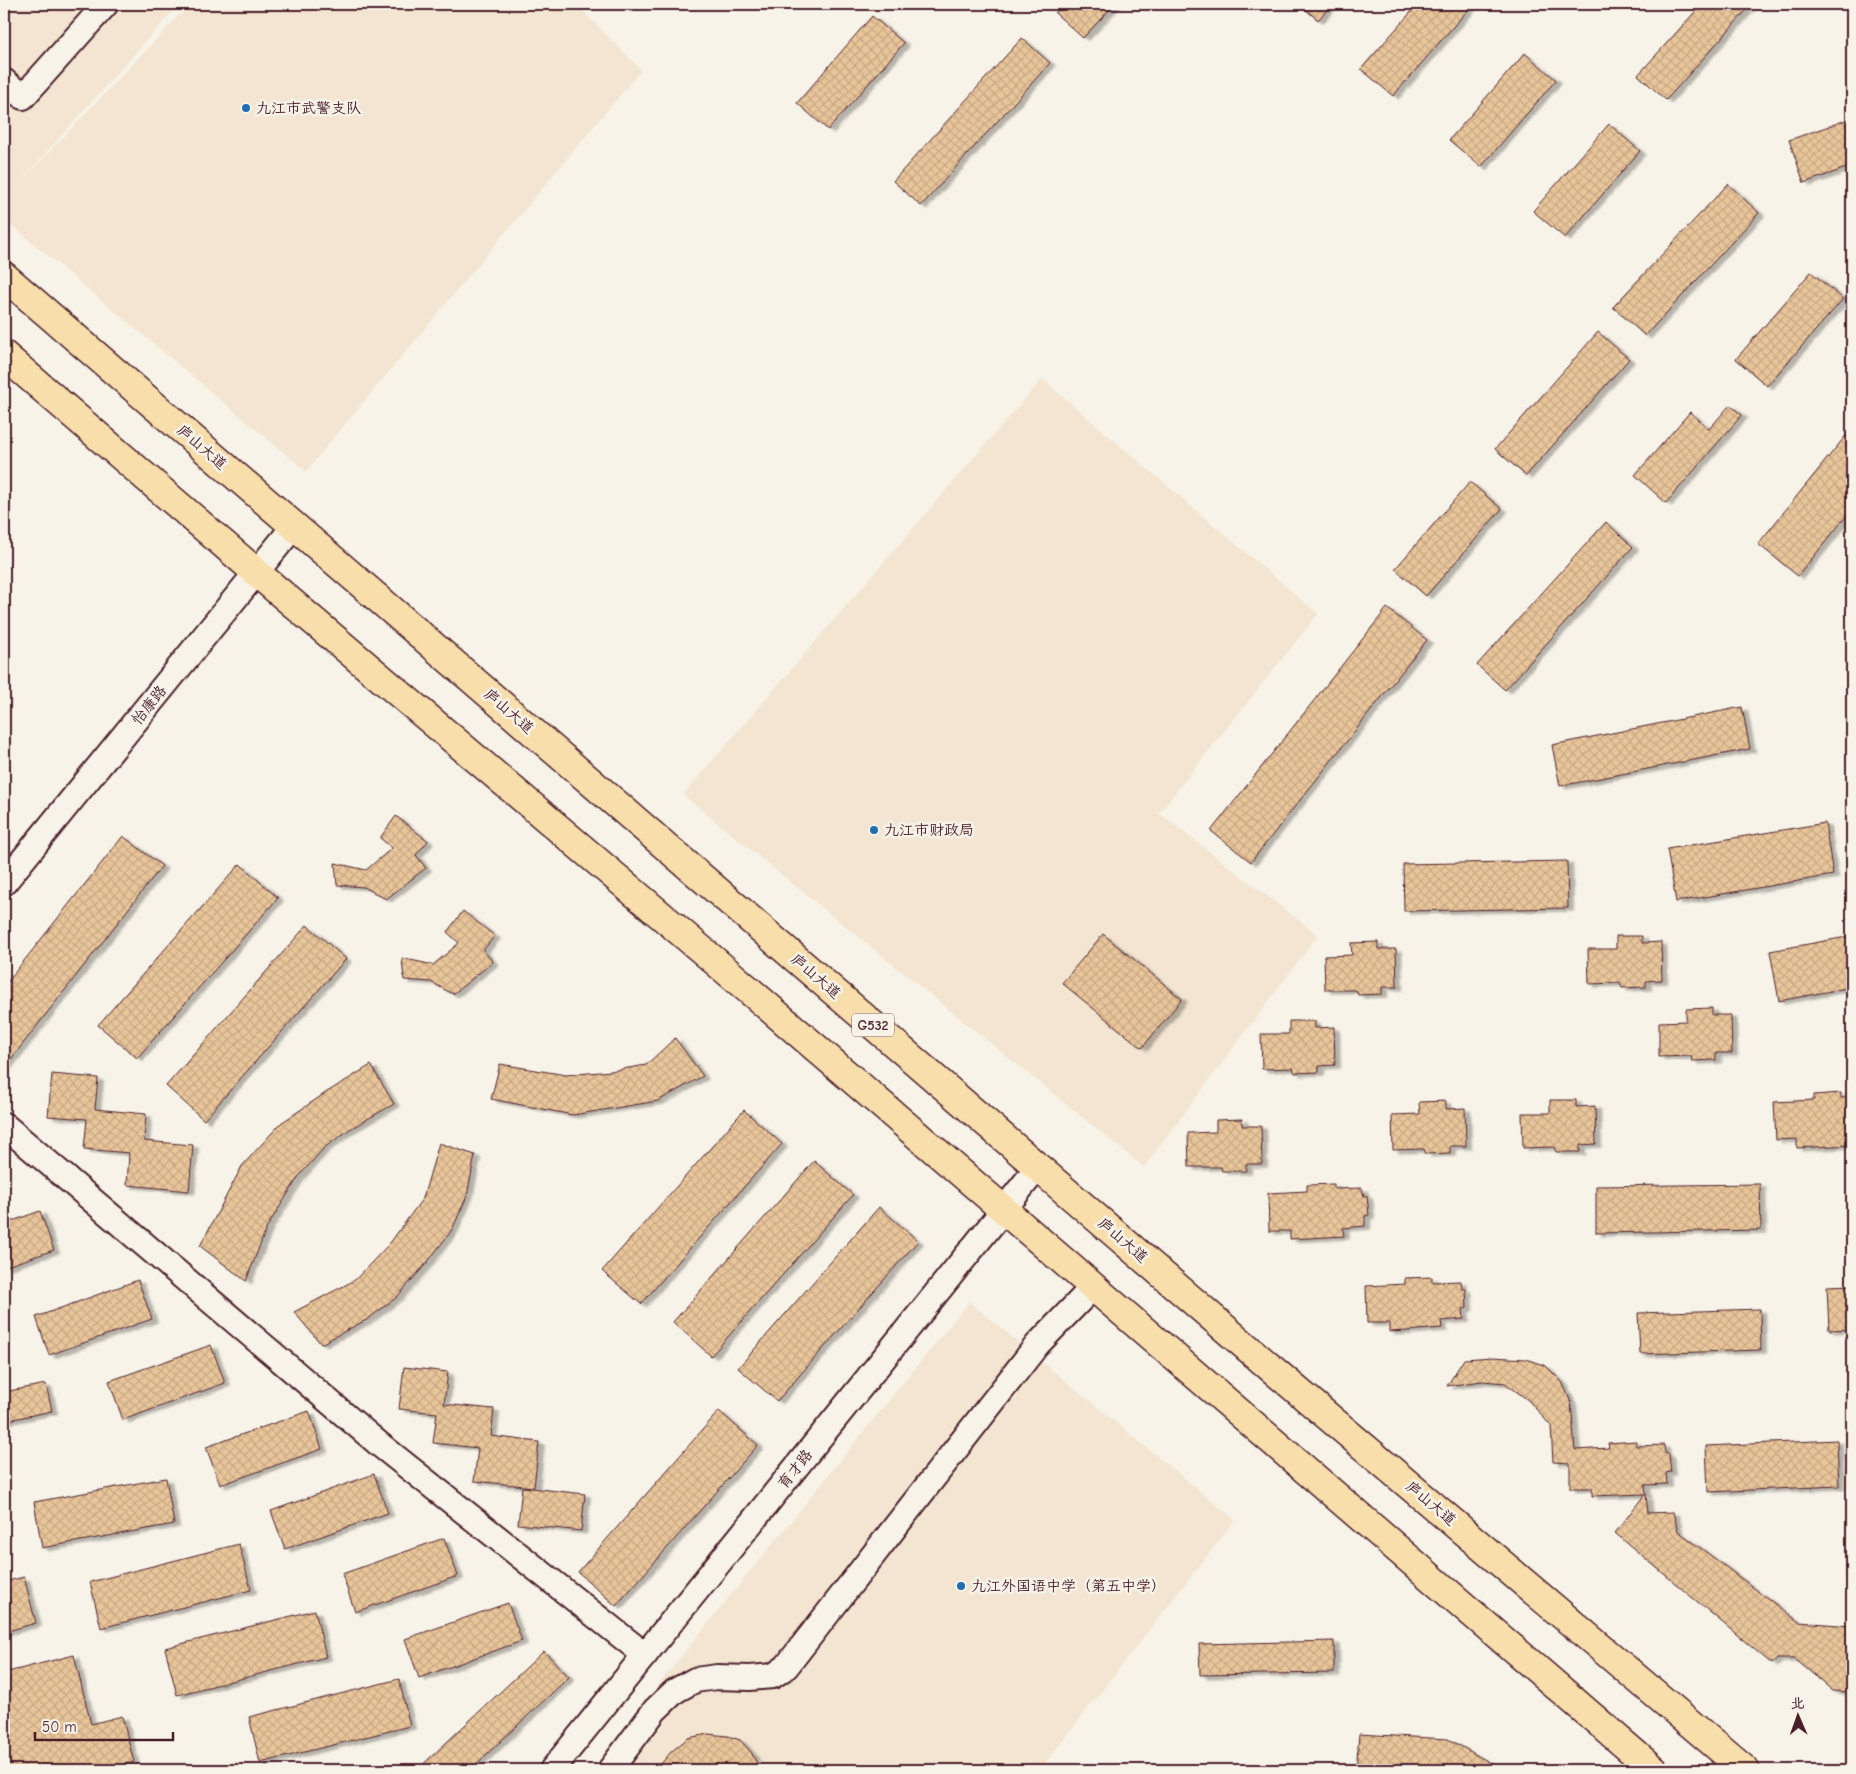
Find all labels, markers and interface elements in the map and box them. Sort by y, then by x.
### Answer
place label: 九江市武警支队 [256,99,361,117]
marker: 九江市武警支队 [240,102,252,114]
street label: 庐山大道 [173,421,231,473]
street label: 怡康路 [128,682,170,728]
street label: 庐山大道 [480,685,538,737]
place label: 九江市财政局 [884,821,974,839]
marker: 九江市财政局 [868,824,880,836]
street label: 庐山大道 [787,950,845,1002]
road number: G532 [852,1014,894,1036]
street label: 庐山大道 [1094,1214,1152,1266]
street label: 育才路 [774,1446,816,1492]
street label: 庐山大道 [1402,1477,1460,1529]
place label: 九江外国语中学（第五中学） [971,1577,1166,1595]
marker: 九江外国语中学（第五中学） [955,1580,967,1592]
north arrow [1774,1692,1824,1742]
text: 北 [1790,1695,1805,1712]
scale bar [35,1709,172,1741]
text: 50 m [42,1718,77,1736]

